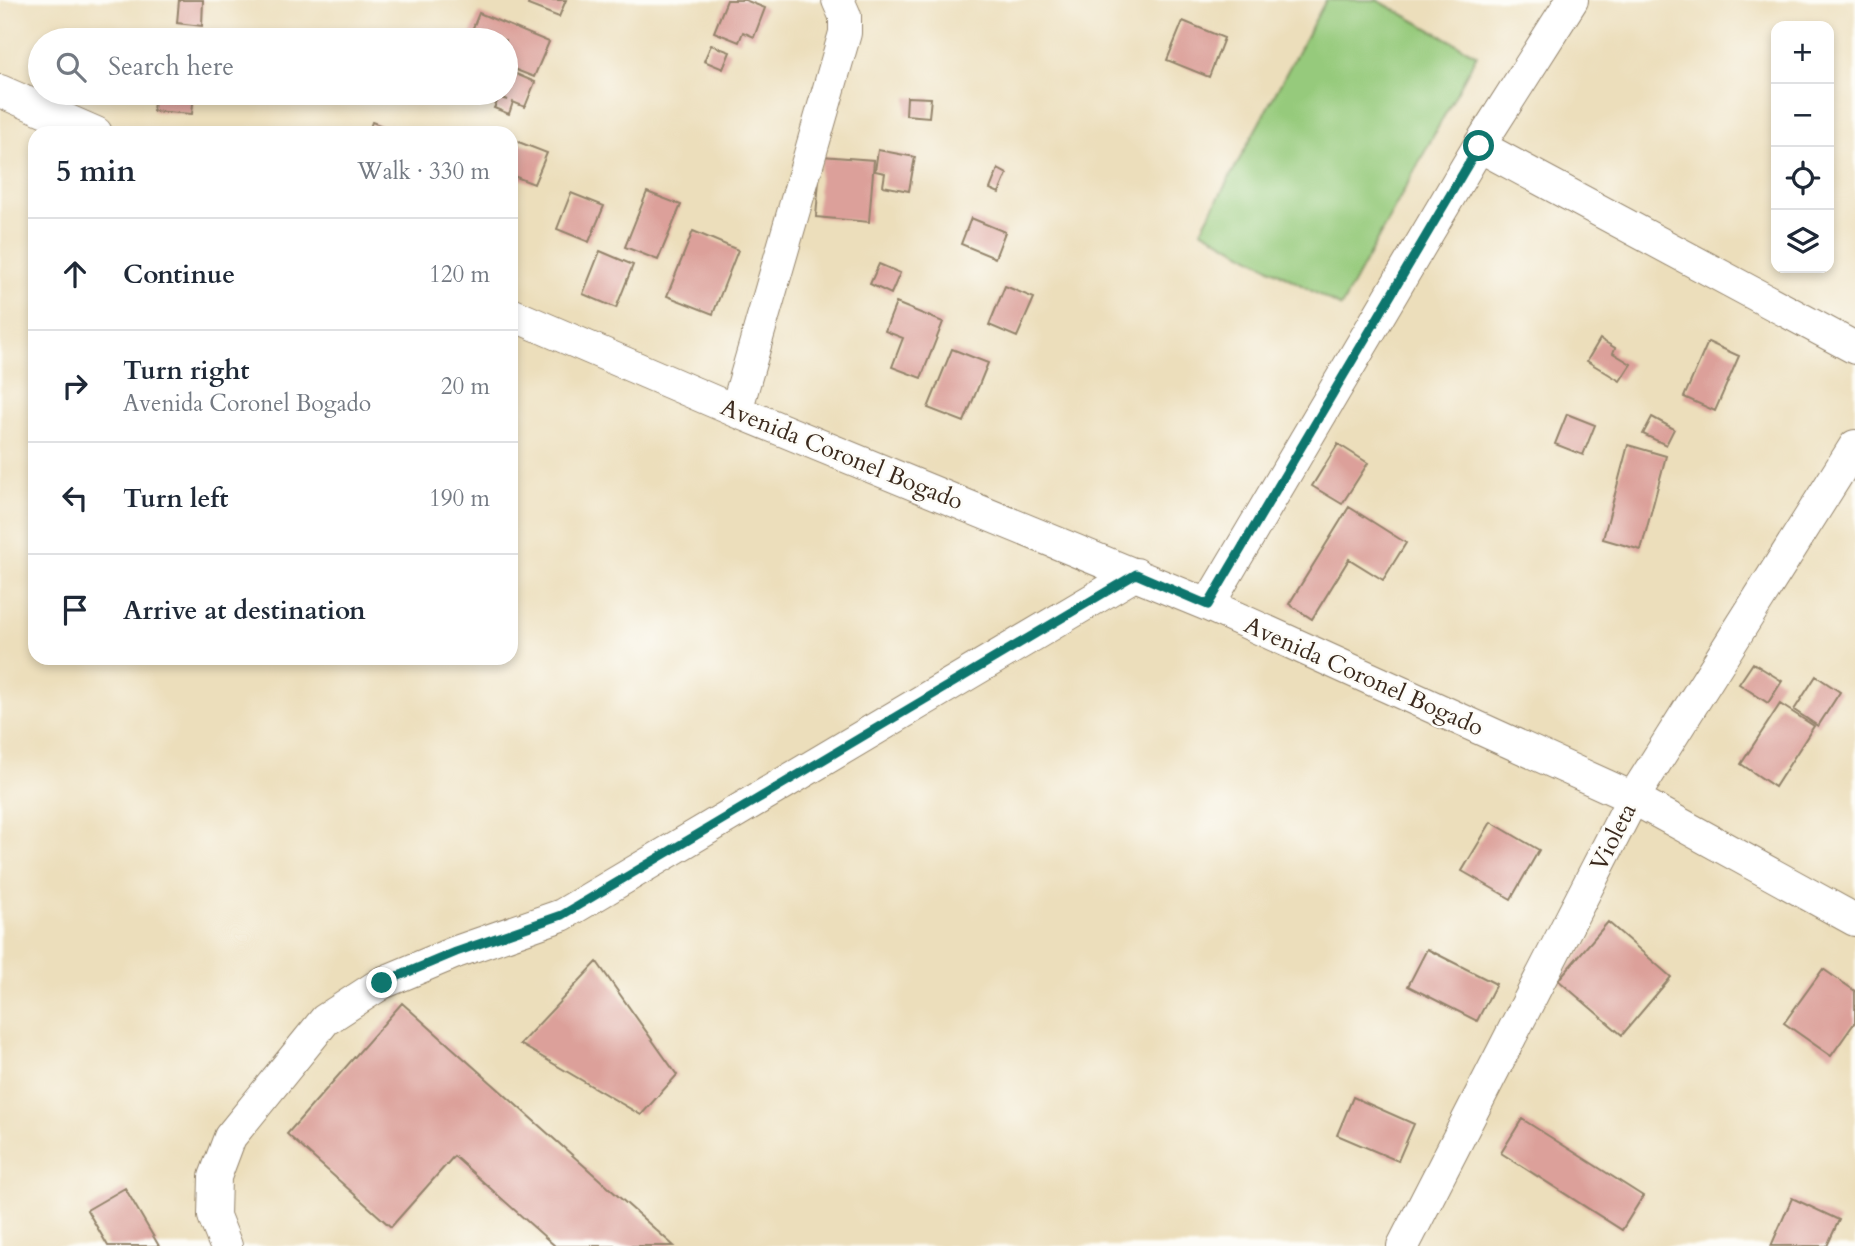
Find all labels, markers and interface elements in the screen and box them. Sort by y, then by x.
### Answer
map controls [1771,21,1834,273]
button: + [1771,21,1834,84]
search box [28,28,518,105]
icon: search [52,48,90,86]
text: Search here [108,49,234,84]
button: − [1771,84,1834,147]
route start [1463,130,1494,161]
button: locate [1771,147,1834,210]
text: 5 min [56,151,136,192]
text: Walk · 330 m [357,156,490,187]
button: layers [1771,210,1834,273]
icon: ahead [56,255,94,293]
text: Continue [123,257,235,292]
text: 120 m [429,259,490,290]
text: Turn right [123,353,250,388]
icon: right [56,367,94,405]
text: 20 m [441,371,490,402]
text: Avenida Coronel Bogado [123,388,371,419]
street label: Avenida Coronel Bogado [716,391,968,518]
icon: left [56,479,94,517]
text: Turn left [123,481,228,516]
text: 190 m [429,483,490,514]
icon: arrive [56,591,94,629]
text: Arrive at destination [123,593,366,628]
street label: Avenida Coronel Bogado [1239,609,1489,744]
street label: Violeta [1582,797,1645,877]
route end [366,967,397,998]

